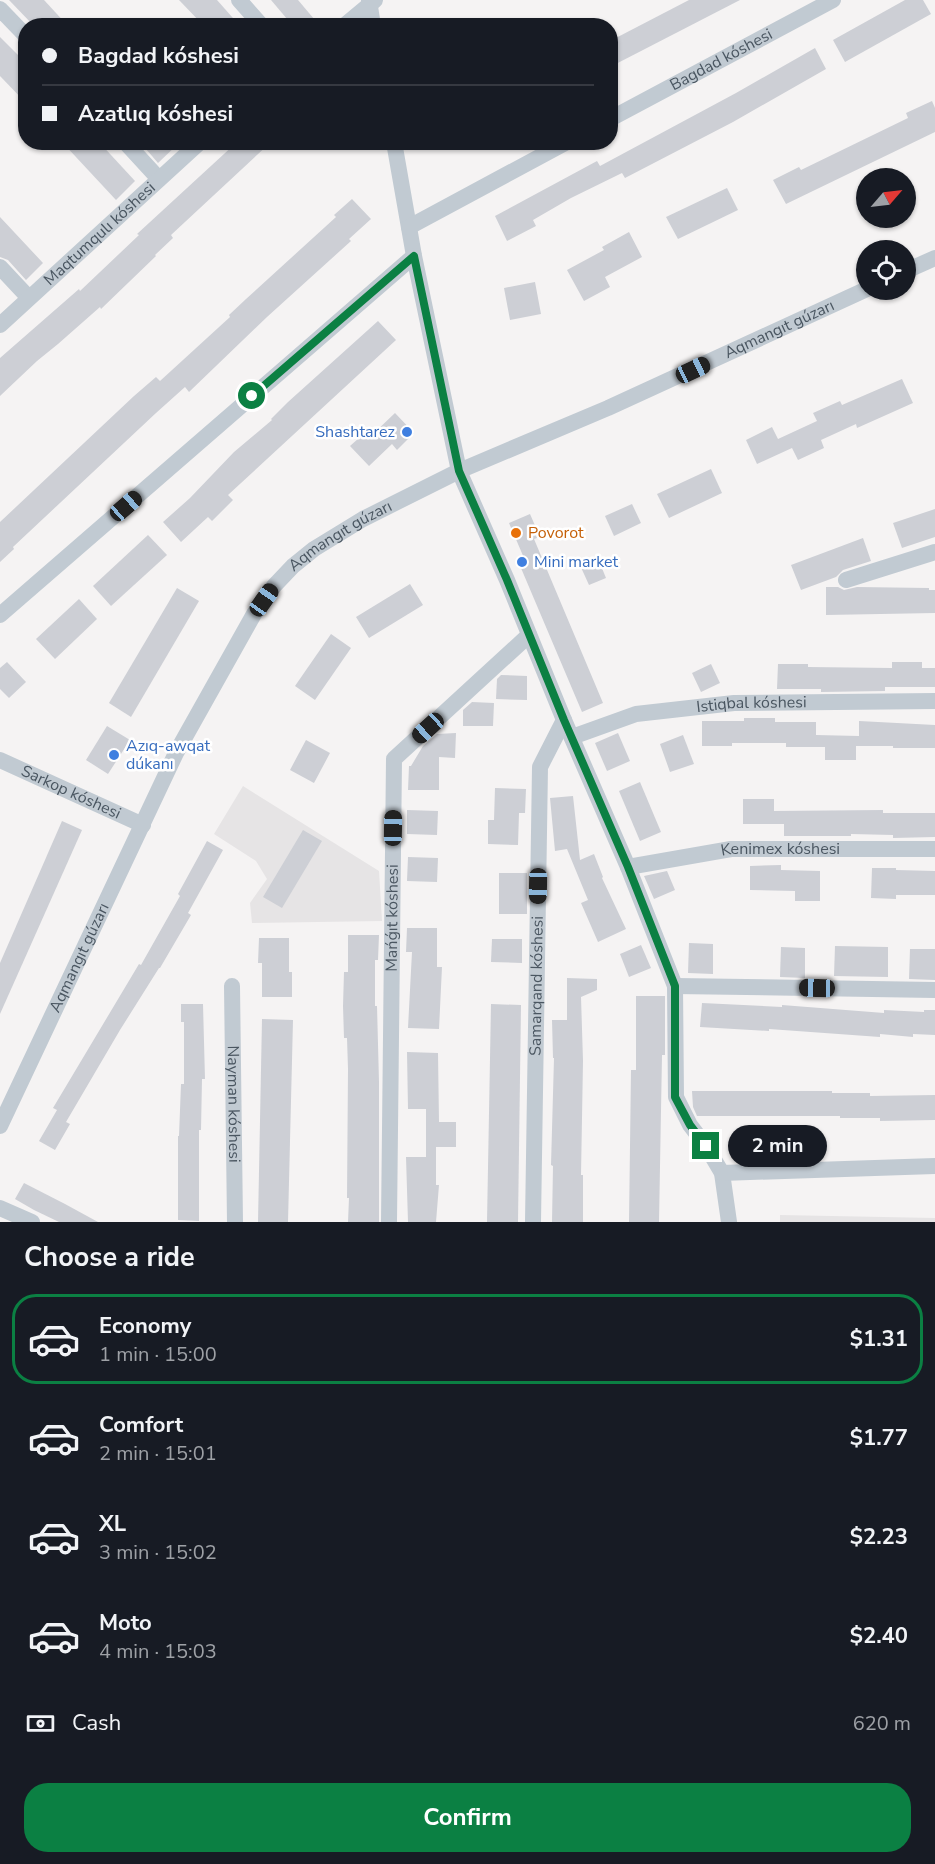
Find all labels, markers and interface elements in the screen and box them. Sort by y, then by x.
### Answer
street label: Bagdad kóshesi [666,23,776,96]
text: Bagdad kóshesi [78,41,239,71]
text: Azatlıq kóshesi [78,99,233,129]
north arrow [856,168,916,228]
map controls [856,168,916,300]
street label: Maqtumqulı kóshesi [39,177,160,291]
button: locate [856,240,916,300]
street label: Aqmangıt gúzarı [721,294,838,364]
car [673,354,713,386]
route start [238,382,265,409]
place label: Shashtarez [315,421,395,443]
marker: Shashtarez [400,425,414,439]
car [107,487,145,525]
street label: Aqmangıt gúzarı [284,495,396,577]
place label: Povorot [528,522,584,544]
marker: Povorot [509,526,523,540]
place label: Mini market [534,551,619,573]
marker: Mini market [515,555,529,569]
car [246,580,282,620]
street label: Istiqbal kóshesi [695,691,807,718]
car [409,709,447,747]
place label: Azıq-awqat dúkanı [126,735,210,775]
marker: Azıq-awqat dúkanı [107,748,121,762]
street label: Sarkop kóshesi [17,760,125,825]
car [384,810,402,846]
street label: Kenimex kóshesi [719,838,840,862]
street label: Mańǵıt kóshesi [381,864,404,972]
car [529,868,547,904]
street label: Aqmangıt gúzarı [44,899,115,1016]
street label: Samarqand kóshesi [525,916,549,1056]
car [799,979,835,997]
street label: Nayman kóshesi [222,1045,245,1163]
callout: 2 min [727,1125,826,1167]
route end [692,1132,719,1159]
text: 2 min [752,1132,803,1159]
text: Choose a ride [24,1239,195,1276]
text: Economy [99,1311,191,1341]
icon: car [27,1312,81,1366]
text: $1.31 [850,1324,908,1354]
text: 1 min · 15:00 [99,1341,217,1368]
text: Comfort [99,1410,183,1440]
icon: car [27,1411,81,1465]
text: $1.77 [850,1423,908,1453]
text: 2 min · 15:01 [99,1440,217,1467]
text: XL [99,1509,126,1539]
icon: car [27,1510,81,1564]
text: $2.23 [850,1522,908,1552]
text: 3 min · 15:02 [99,1539,217,1566]
text: Moto [99,1608,152,1638]
icon: car [27,1609,81,1663]
text: $2.40 [850,1621,908,1651]
text: 4 min · 15:03 [99,1638,217,1665]
icon: cash [24,1707,57,1740]
text: Cash [72,1708,121,1738]
text: 620 m [853,1710,911,1737]
button: Confirm [24,1783,911,1852]

